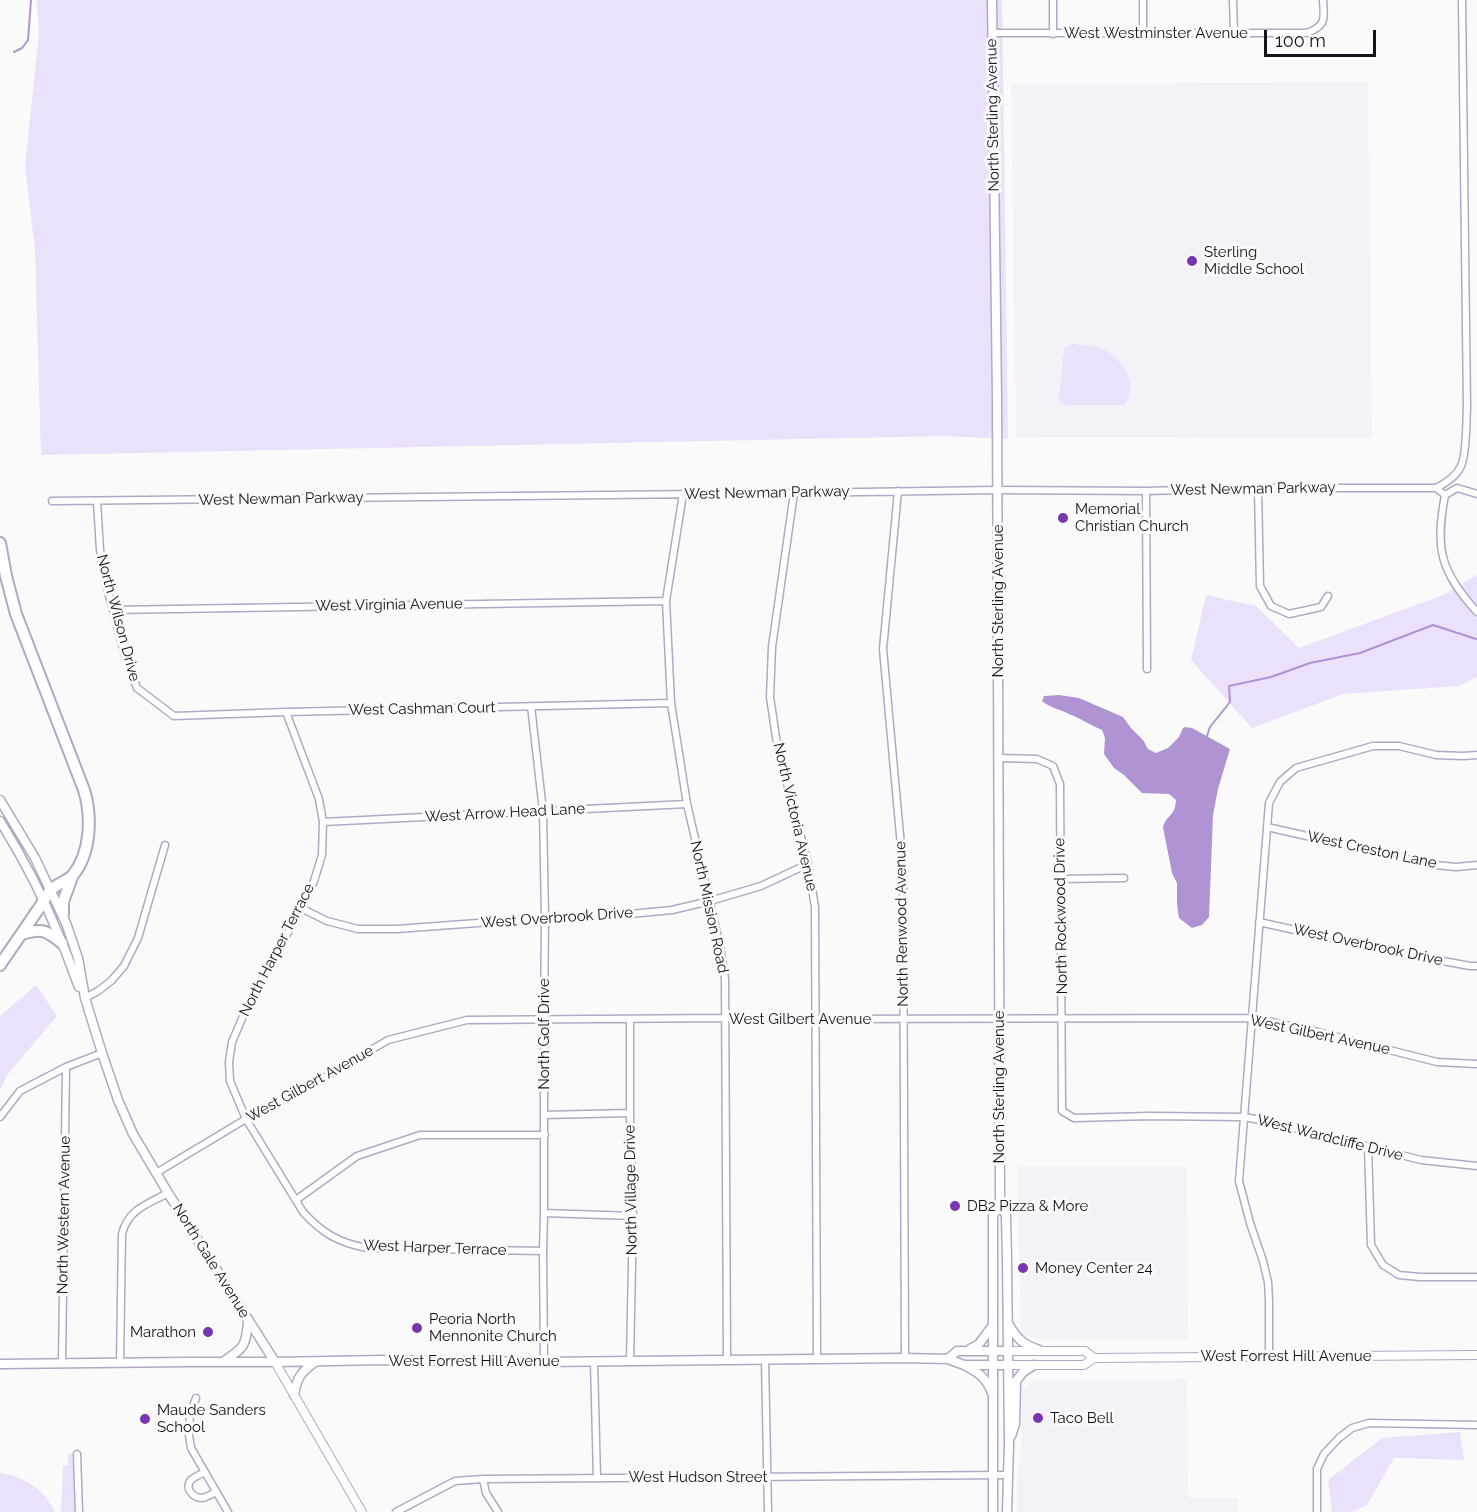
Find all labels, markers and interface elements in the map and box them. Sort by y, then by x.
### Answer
scale bar [1267,18,1380,56]
street label: West Westminster Avenue [1064,24,1248,42]
text: 100 m [1275,30,1326,51]
street label: North Sterling Avenue [983,38,1003,192]
place label: Sterling Middle School [1204,243,1304,278]
marker: Sterling Middle School [1185,254,1199,268]
street label: West Newman Parkway [1170,479,1336,499]
street label: West Newman Parkway [684,483,850,503]
street label: West Newman Parkway [198,489,364,509]
place label: Memorial Christian Church [1075,500,1189,535]
marker: Memorial Christian Church [1056,511,1070,525]
street label: North Sterling Avenue [989,525,1007,677]
street label: North Wilson Drive [92,552,144,684]
street label: West Virginia Avenue [315,595,463,615]
street label: West Cashman Court [348,699,496,719]
street label: North Victoria Avenue [769,741,821,893]
street label: West Arrow Head Lane [425,800,585,826]
street label: West Creston Lane [1306,827,1438,873]
street label: North Rockwood Drive [1051,838,1071,994]
street label: North Mission Road [686,839,732,975]
street label: North Renwood Avenue [892,841,912,1007]
street label: North Harper Terrace [236,881,318,1019]
street label: West Overbrook Drive [480,904,634,932]
street label: West Overbrook Drive [1292,920,1444,970]
street label: North Golf Drive [535,978,553,1090]
street label: West Gilbert Avenue [729,1010,871,1028]
street label: North Sterling Avenue [990,1011,1008,1163]
street label: West Gilbert Avenue [1248,1011,1392,1059]
street label: West Gilbert Avenue [243,1042,377,1126]
street label: West Wardcliffe Drive [1255,1111,1405,1165]
street label: North Village Drive [621,1124,641,1256]
street label: North Western Avenue [54,1136,74,1294]
place label: DB2 Pizza & More [967,1197,1088,1215]
marker: DB2 Pizza & More [948,1199,962,1213]
street label: North Gale Avenue [169,1200,253,1322]
street label: West Harper Terrace [363,1237,507,1259]
place label: Money Center 24 [1035,1259,1153,1277]
marker: Money Center 24 [1016,1261,1030,1275]
place label: Peoria North Mennonite Church [429,1310,557,1345]
marker: Peoria North Mennonite Church [410,1321,424,1335]
place label: Marathon [130,1323,196,1341]
marker: Marathon [201,1325,215,1339]
street label: West Forrest Hill Avenue [1200,1347,1372,1365]
street label: West Forrest Hill Avenue [388,1352,560,1370]
place label: Maude Sanders School [157,1401,266,1436]
place label: Taco Bell [1050,1409,1114,1427]
marker: Taco Bell [1031,1411,1045,1425]
marker: Maude Sanders School [138,1412,152,1426]
street label: West Hudson Street [628,1468,768,1486]

